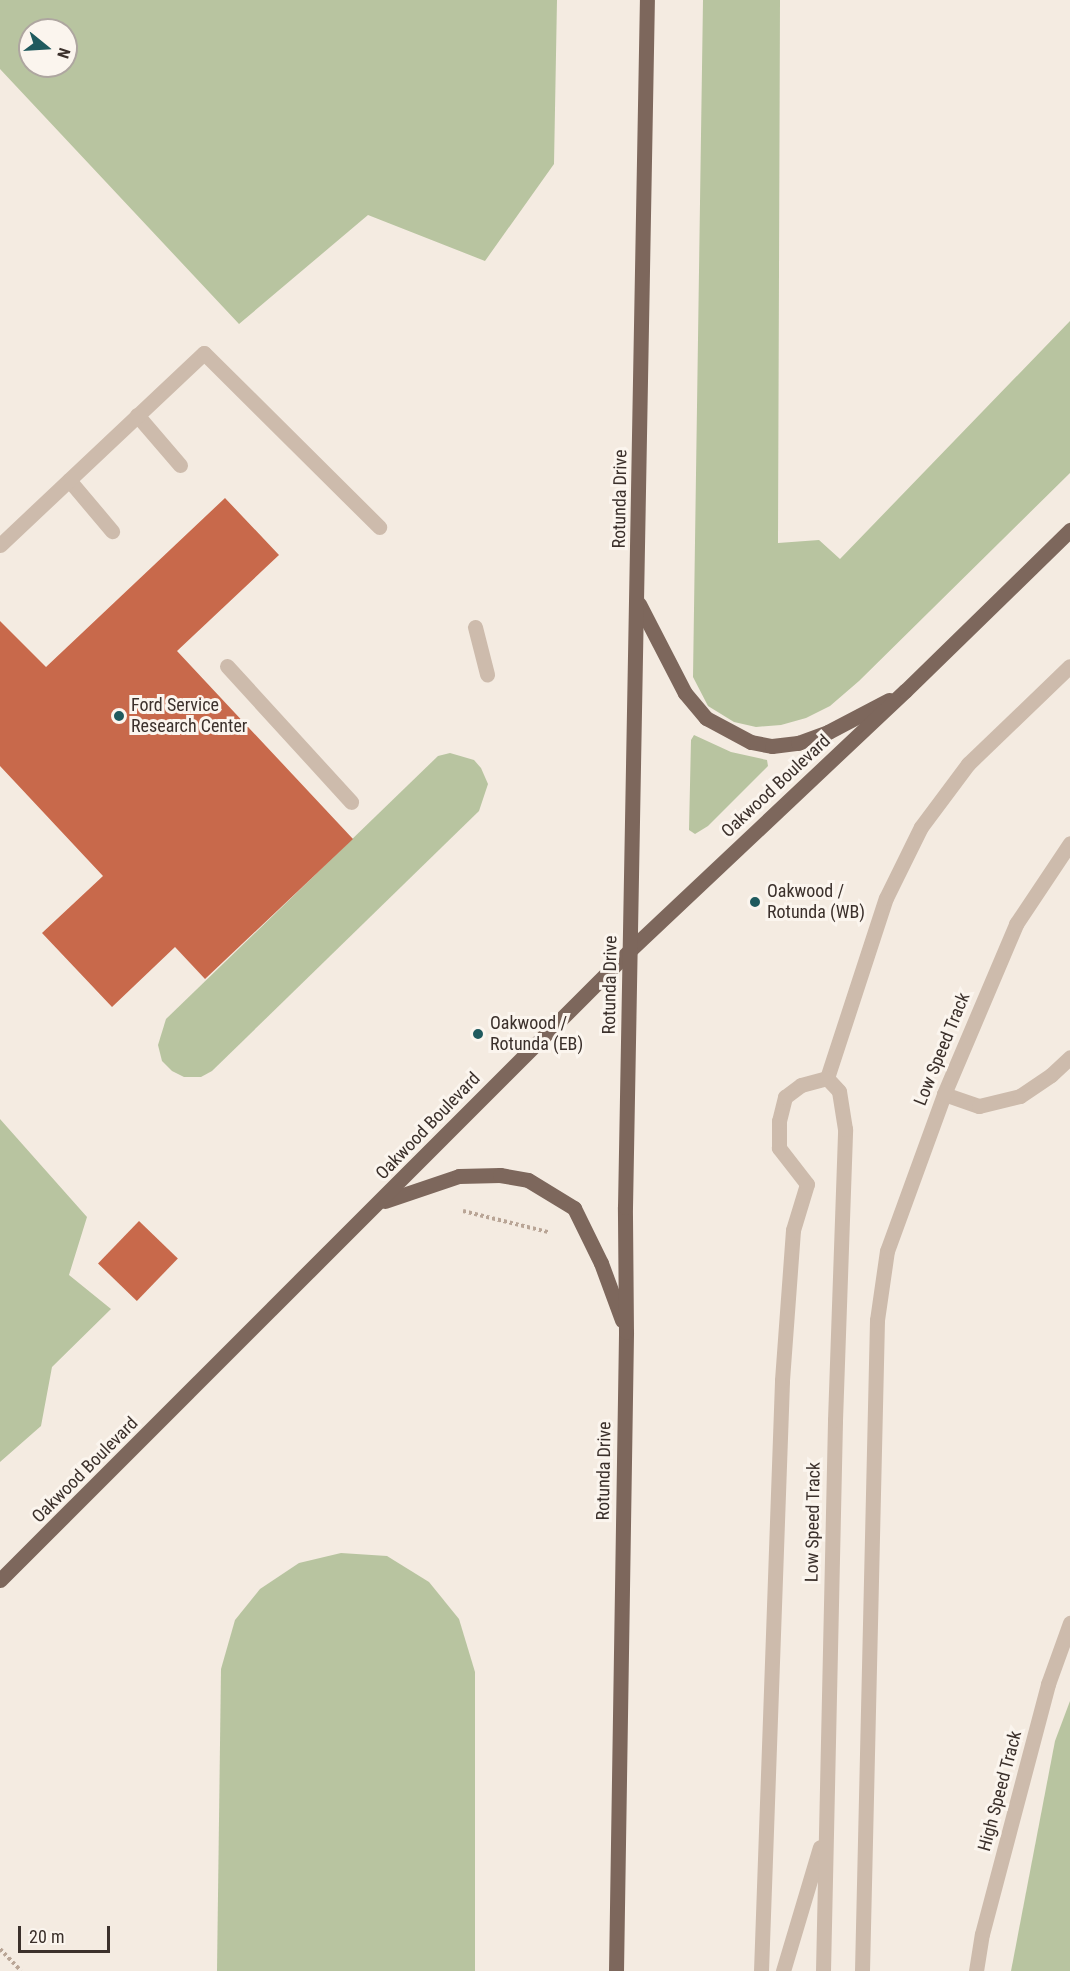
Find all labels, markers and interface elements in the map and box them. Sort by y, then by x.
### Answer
north arrow [18,18,78,78]
text: N [53,45,74,61]
street label: Rotunda Drive [608,449,632,549]
place label: Ford Service Research Center [131,695,247,738]
marker: Ford Service Research Center [112,709,126,723]
street label: Oakwood Boulevard [717,730,835,842]
place label: Oakwood / Rotunda (WB) [767,881,865,924]
marker: Oakwood / Rotunda (WB) [748,895,762,909]
street label: Rotunda Drive [598,935,622,1035]
street label: Low Speed Track [909,989,975,1109]
place label: Oakwood / Rotunda (EB) [490,1013,583,1056]
marker: Oakwood / Rotunda (EB) [471,1027,485,1041]
street label: Oakwood Boulevard [371,1068,485,1184]
street label: Oakwood Boulevard [28,1413,142,1527]
street label: Rotunda Drive [592,1421,616,1521]
street label: Low Speed Track [801,1462,825,1582]
street label: High Speed Track [974,1728,1026,1854]
scale bar [21,1914,112,1952]
text: 20 m [29,1926,64,1947]

